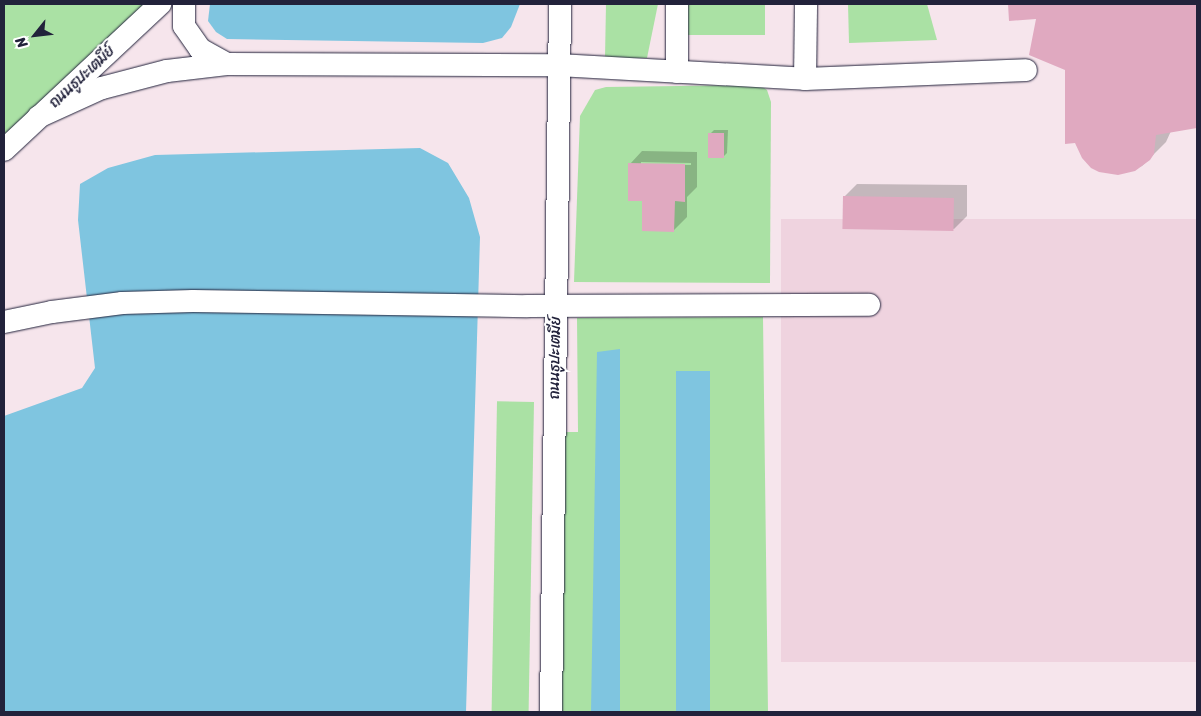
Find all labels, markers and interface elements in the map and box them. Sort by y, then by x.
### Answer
north arrow [10,10,60,60]
text: N [8,32,35,53]
street label: ถนนธูปะเตมีย์ [46,42,118,112]
street label: ถนนธูปะเตมีย์ [545,316,565,400]

